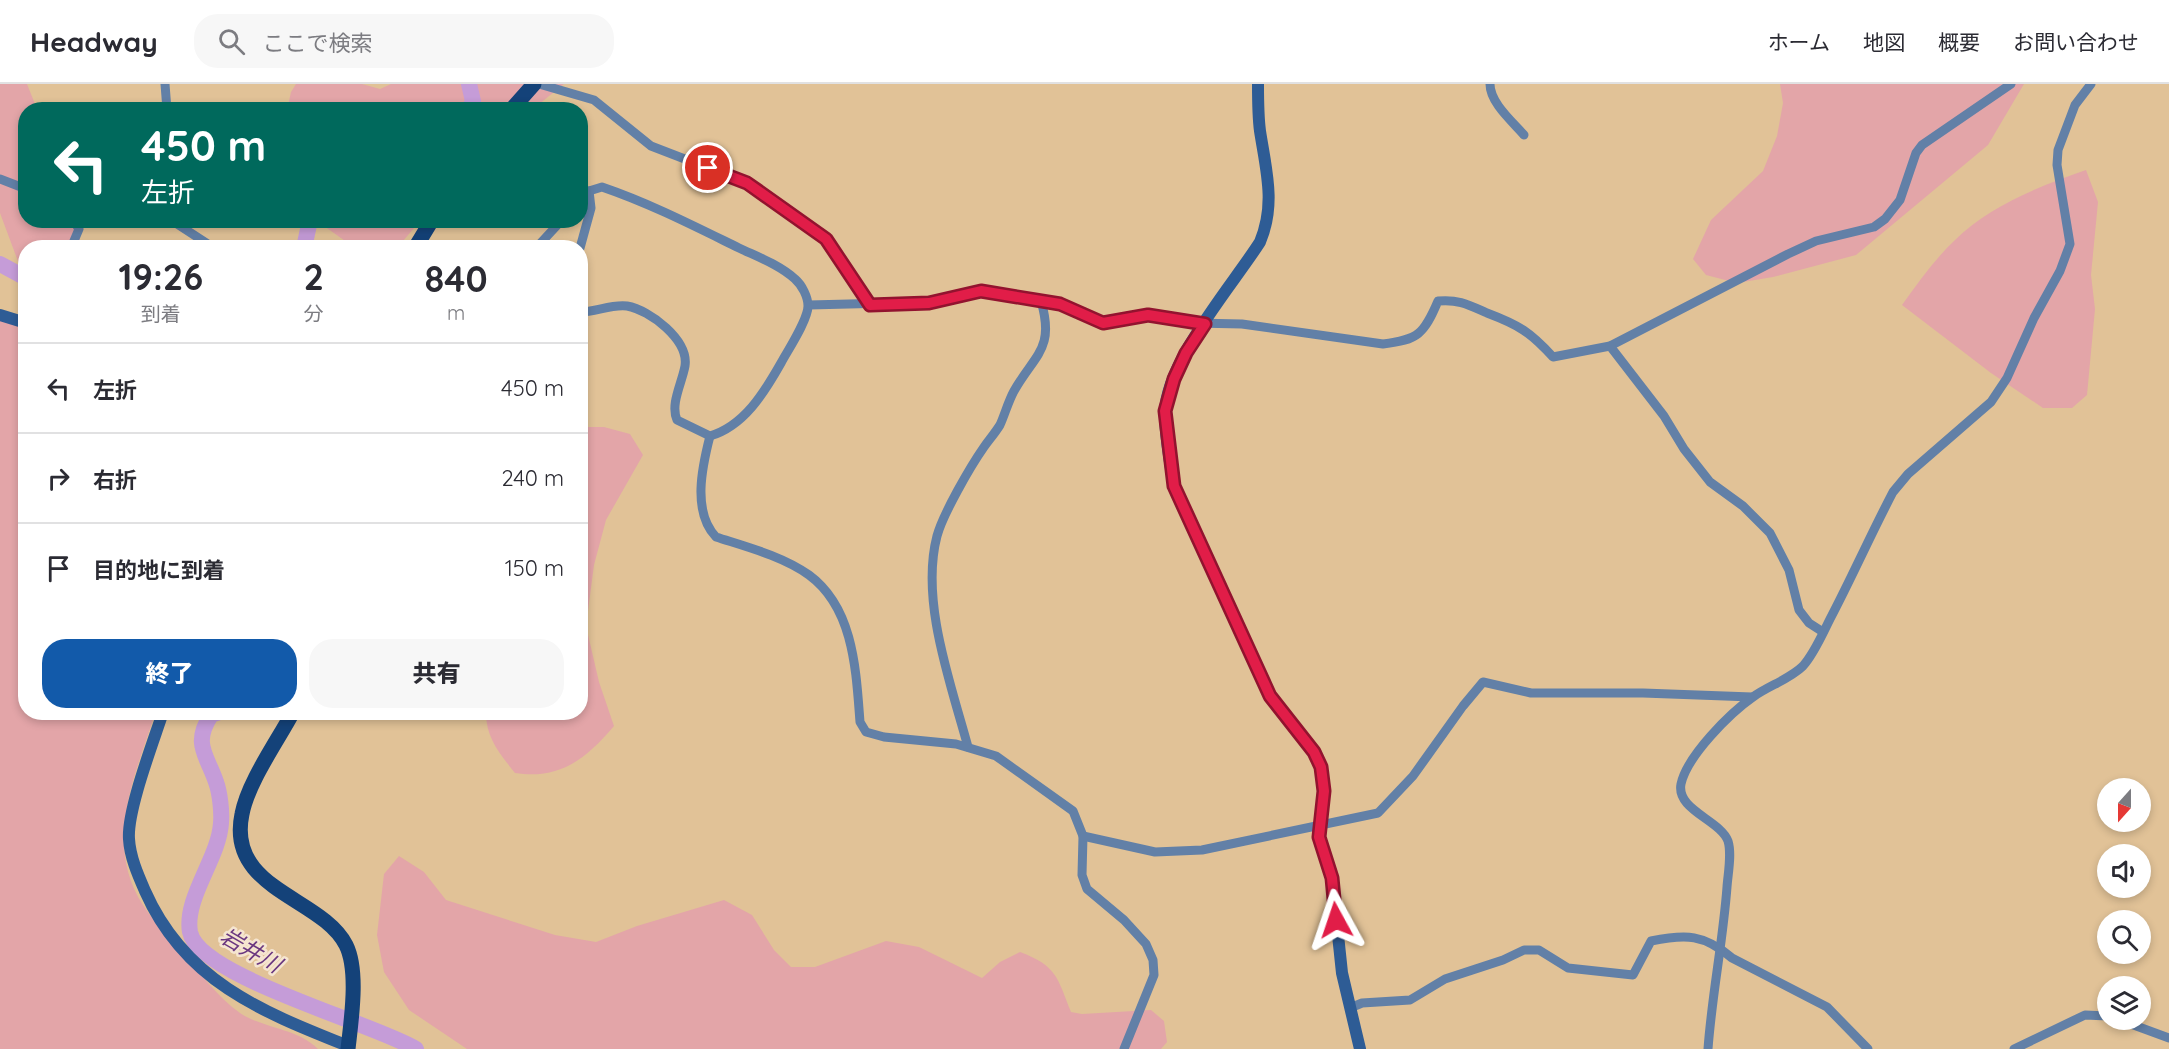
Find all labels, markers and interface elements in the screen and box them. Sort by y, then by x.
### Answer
search box [194,14,614,68]
text: Headway [30,24,158,59]
icon: search [215,25,248,58]
text: ここで検索 [263,29,373,57]
text: ホーム [1768,29,1830,55]
text: 地図 [1863,29,1905,55]
text: 概要 [1938,29,1980,55]
text: お問い合わせ [2013,29,2139,55]
text: 450 m [141,119,266,172]
icon: left [42,126,120,204]
pin [682,142,733,193]
icon: arrive [691,151,724,184]
text: 左折 [141,175,195,209]
text: 19:26 [118,254,203,299]
text: 2 [304,254,324,299]
text: 840 [425,256,488,301]
text: m [447,300,465,325]
text: 到着 [141,301,181,326]
text: 分 [304,301,324,326]
icon: left [42,372,75,405]
text: 450 m [501,374,564,402]
text: 左折 [93,376,137,404]
icon: right [42,462,75,495]
text: 240 m [501,464,564,492]
text: 右折 [93,466,137,494]
icon: arrive [42,552,75,585]
text: 150 m [505,554,564,582]
text: 目的地に到着 [93,556,225,584]
button: 終了 [42,639,297,708]
button: 共有 [309,639,564,708]
north arrow [2097,778,2151,832]
map controls [2097,778,2151,1030]
button: sound [2097,844,2151,898]
position arrow [1304,888,1368,952]
button: search [2097,910,2151,964]
water label: 岩井川 [215,921,288,980]
button: layers [2097,976,2151,1030]

